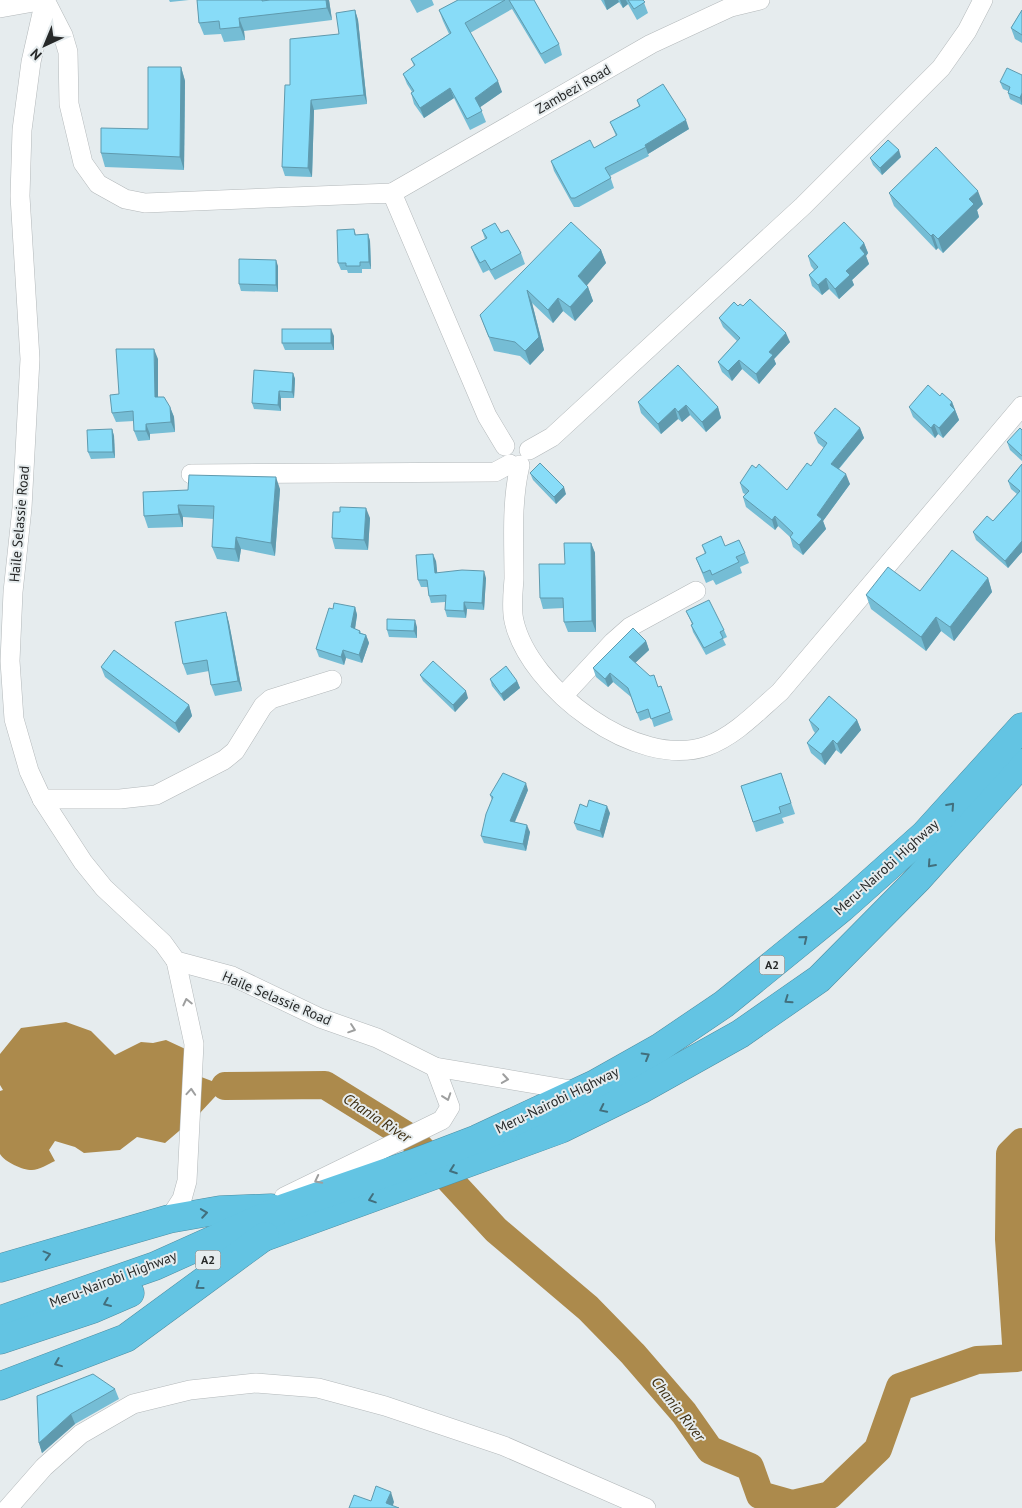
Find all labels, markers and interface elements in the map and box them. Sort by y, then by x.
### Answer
north arrow [20,20,70,70]
text: N [26,45,46,64]
street label: Zambezi Road [532,60,614,118]
street label: Haile Selassie Road [5,465,33,583]
one-way arrow [945,803,954,812]
street label: Meru-Nairobi Highway [830,815,943,919]
one-way arrow [928,859,937,868]
one-way arrow [799,935,808,944]
road number: A2 [760,956,784,974]
street label: Haile Selassie Road [220,967,334,1029]
one-way arrow [784,994,794,1003]
one-way arrow [182,998,192,1007]
one-way arrow [347,1023,355,1033]
one-way arrow [640,1052,649,1062]
street label: Meru-Nairobi Highway [492,1062,622,1138]
one-way arrow [501,1073,509,1083]
one-way arrow [185,1087,196,1095]
water label: Chania River [340,1089,416,1147]
one-way arrow [441,1092,451,1101]
one-way arrow [599,1102,608,1113]
one-way arrow [449,1164,457,1174]
one-way arrow [314,1174,323,1184]
one-way arrow [368,1193,376,1203]
one-way arrow [199,1209,208,1219]
street label: Meru-Nairobi Highway [47,1246,180,1312]
one-way arrow [43,1250,52,1261]
road number: A2 [196,1250,220,1270]
one-way arrow [196,1279,205,1289]
one-way arrow [103,1297,112,1307]
one-way arrow [54,1357,63,1368]
water label: Chania River [647,1373,710,1446]

